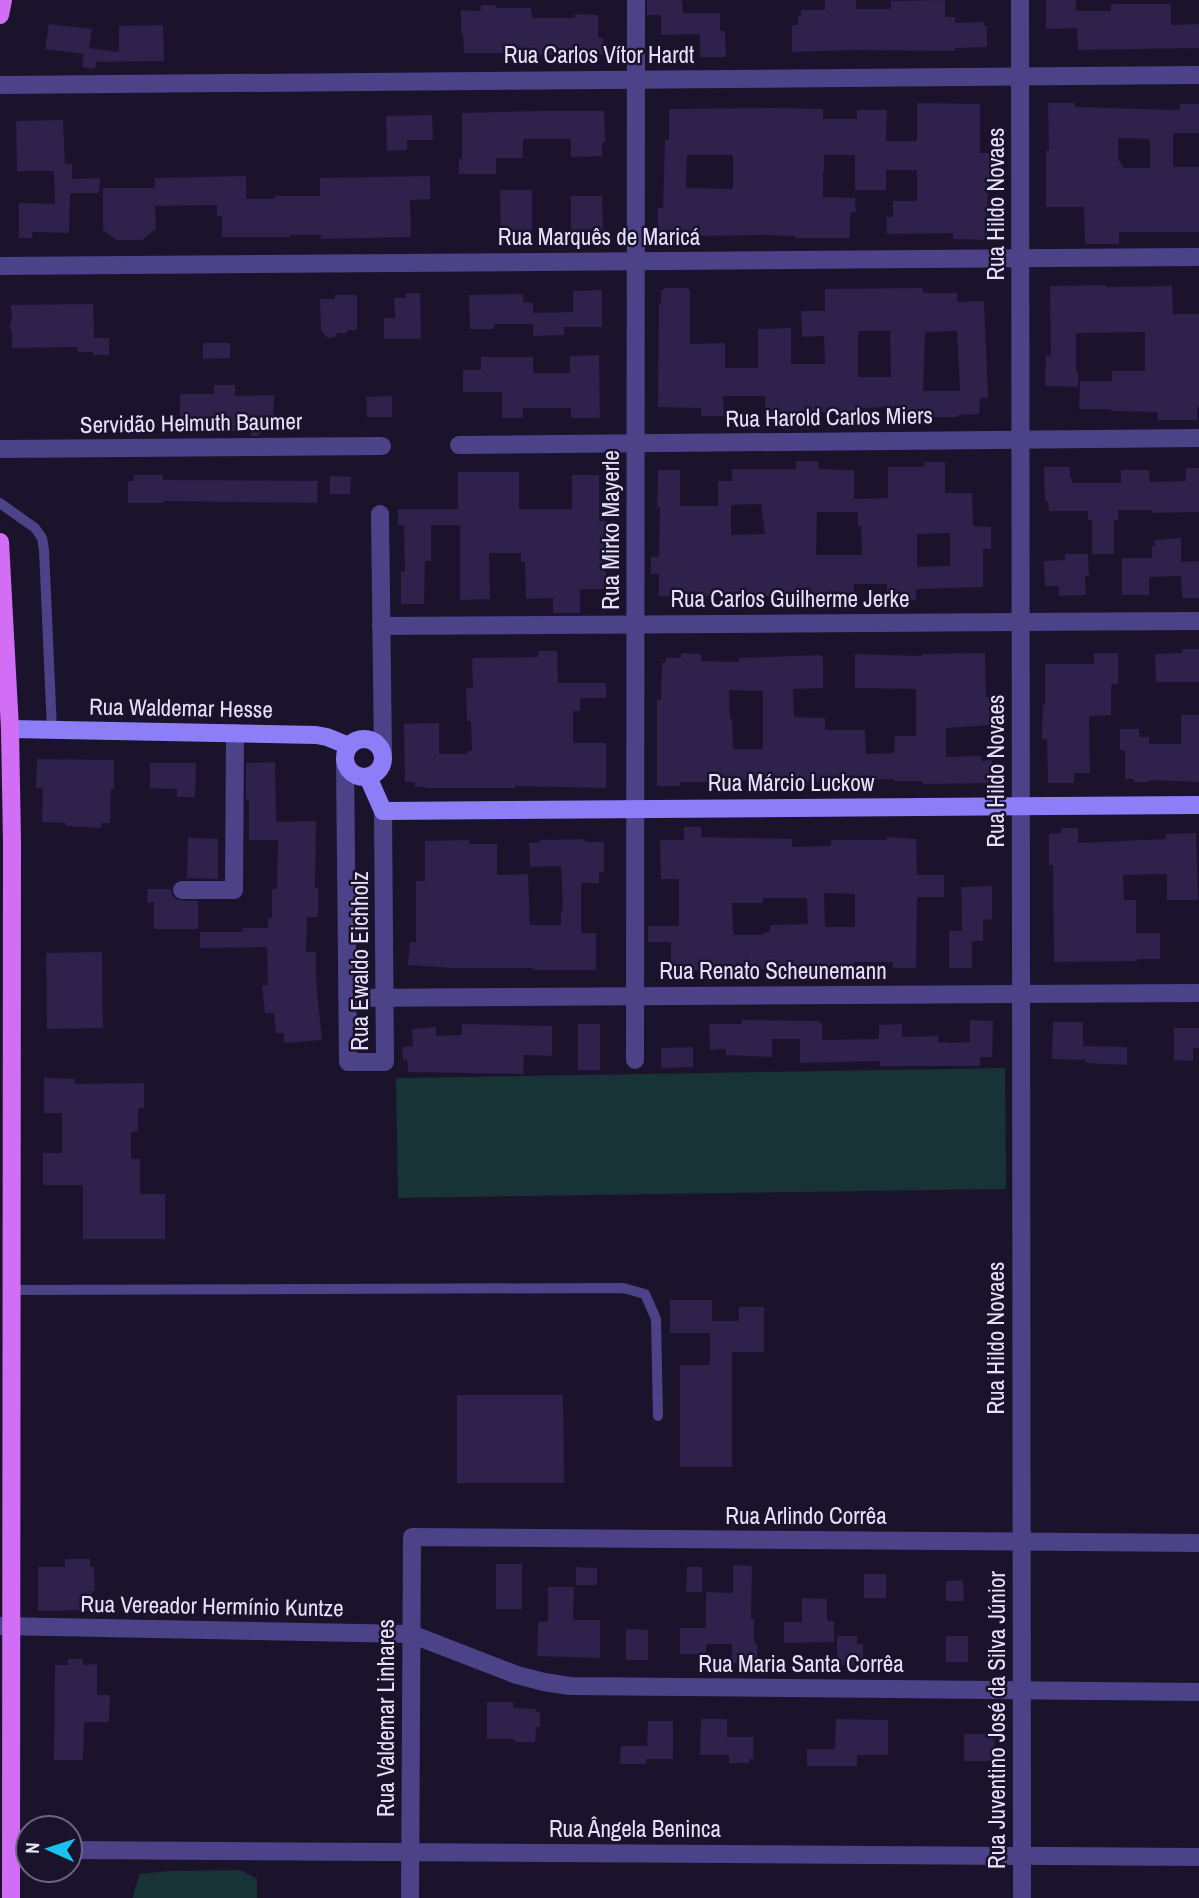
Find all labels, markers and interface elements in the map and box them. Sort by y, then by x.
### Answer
street label: Rua Carlos Vítor Hardt [504,39,694,70]
street label: Rua Hildo Novaes [980,127,1011,281]
street label: Rua Marquês de Maricá [498,221,701,252]
street label: Rua Harold Carlos Miers [725,399,933,434]
street label: Servidão Helmuth Baumer [80,405,303,440]
street label: Rua Mirko Mayerle [595,450,626,610]
street label: Rua Carlos Guilherme Jerke [671,583,909,614]
street label: Rua Waldemar Hesse [89,690,273,725]
street label: Rua Hildo Novaes [980,694,1011,848]
street label: Rua Márcio Luckow [708,767,875,798]
street label: Rua Ewaldo Eichholz [344,871,375,1051]
street label: Rua Renato Scheunemann [659,955,887,986]
street label: Rua Hildo Novaes [980,1261,1011,1415]
street label: Rua Arlindo Corrêa [725,1500,887,1531]
street label: Rua Juventino José da Silva Júnior [981,1570,1012,1869]
street label: Rua Vereador Hermínio Kuntze [80,1588,344,1623]
street label: Rua Valdemar Linhares [370,1619,401,1817]
street label: Rua Maria Santa Corrêa [698,1648,904,1679]
street label: Rua Ângela Beninca [549,1813,721,1844]
north arrow [14,1814,84,1884]
text: N [19,1842,45,1854]

